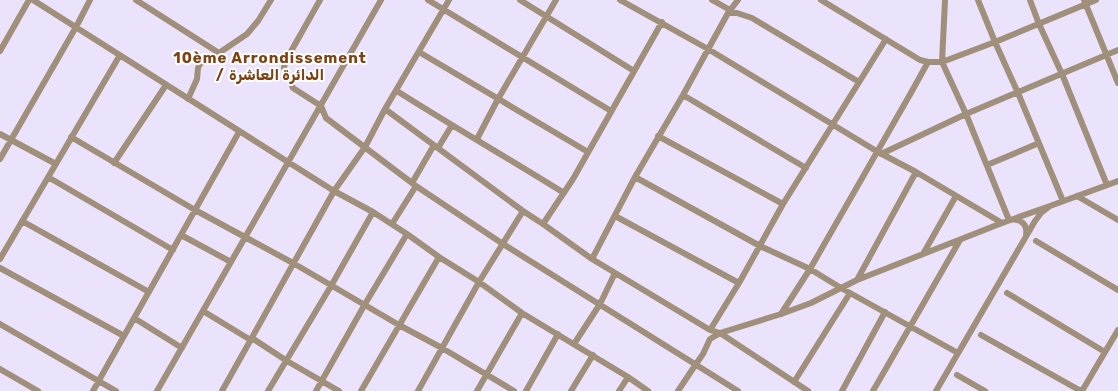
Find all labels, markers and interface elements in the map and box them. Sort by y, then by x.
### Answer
district label: 10ème Arrondissement / الدائرة العاشرة [173,49,367,84]

